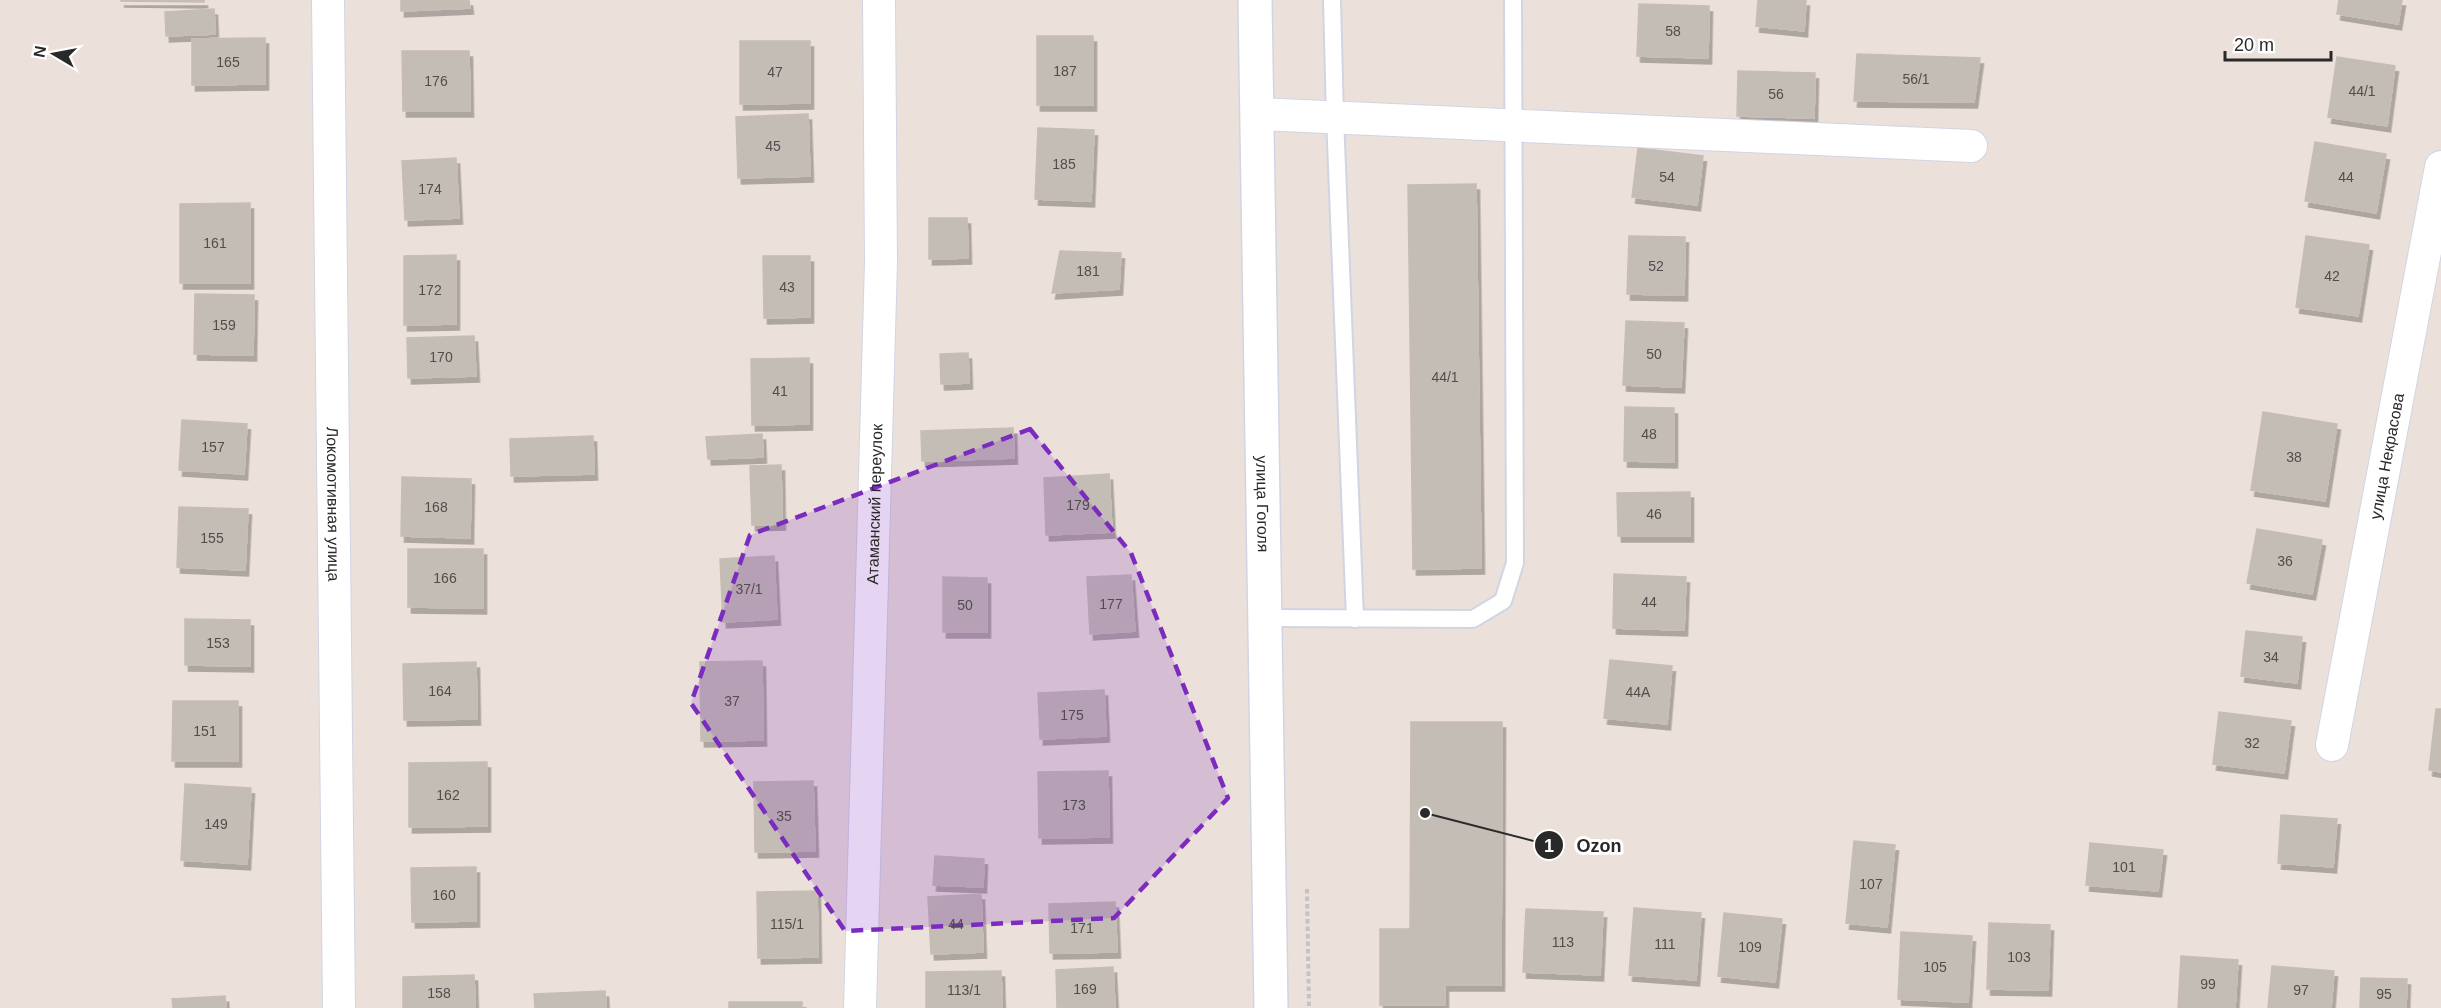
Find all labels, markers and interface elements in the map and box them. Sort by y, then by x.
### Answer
house number: 58 [1665,23,1681,39]
north arrow [24,24,84,84]
scale bar [2225,24,2332,62]
text: 20 m [2234,35,2274,55]
text: N [30,44,49,59]
house number: 165 [216,54,240,70]
house number: 187 [1053,63,1077,79]
house number: 47 [767,64,783,80]
house number: 56/1 [1902,71,1930,87]
house number: 176 [424,73,448,89]
house number: 44/1 [2348,83,2376,99]
house number: 56 [1768,86,1784,102]
house number: 45 [765,138,781,154]
house number: 185 [1052,156,1076,172]
house number: 54 [1659,169,1675,185]
house number: 44 [2338,169,2354,185]
house number: 174 [418,181,442,197]
house number: 161 [203,235,227,251]
house number: 52 [1648,258,1664,274]
house number: 181 [1076,263,1100,279]
house number: 42 [2324,268,2340,284]
house number: 43 [779,279,795,295]
house number: 172 [418,282,442,298]
house number: 159 [212,317,236,333]
house number: 50 [1646,346,1662,362]
house number: 170 [429,349,453,365]
house number: 44/1 [1431,369,1459,385]
house number: 41 [772,383,788,399]
street label: улица Некрасова [2366,391,2407,521]
street label: Атаманский переулок [863,423,885,585]
house number: 48 [1641,426,1657,442]
street label: Локомотивная улица [324,427,343,582]
house number: 157 [201,439,225,455]
house number: 38 [2286,449,2302,465]
street label: улица Гоголя [1254,455,1272,553]
house number: 179 [1066,497,1090,513]
house number: 168 [424,499,448,515]
house number: 46 [1646,506,1662,522]
house number: 155 [200,530,224,546]
house number: 36 [2277,553,2293,569]
house number: 166 [433,570,457,586]
house number: 37/1 [735,581,763,597]
house number: 44 [1641,594,1657,610]
house number: 177 [1099,596,1123,612]
house number: 50 [957,597,973,613]
house number: 153 [206,635,230,651]
house number: 34 [2263,649,2279,665]
house number: 164 [428,683,452,699]
house number: 44А [1626,684,1651,700]
house number: 37 [724,693,740,709]
house number: 175 [1060,707,1084,723]
house number: 151 [193,723,217,739]
house number: 32 [2244,735,2260,751]
house number: 162 [436,787,460,803]
house number: 173 [1062,797,1086,813]
house number: 35 [776,808,792,824]
house number: 149 [204,816,228,832]
callout: Ozon [1534,827,1633,863]
text: 1 [1544,836,1554,856]
text: Ozon [1577,836,1622,856]
house number: 101 [2112,859,2136,875]
house number: 107 [1859,876,1883,892]
house number: 160 [432,887,456,903]
house number: 115/1 [770,916,804,932]
house number: 44 [948,916,964,932]
house number: 171 [1070,920,1094,936]
house number: 113 [1552,934,1574,950]
house number: 111 [1654,936,1676,952]
house number: 109 [1738,939,1762,955]
house number: 103 [2007,949,2031,965]
house number: 105 [1923,959,1947,975]
house number: 99 [2200,976,2216,992]
house number: 169 [1073,981,1097,997]
house number: 113/1 [947,982,981,998]
house number: 97 [2293,982,2309,998]
house number: 158 [427,985,451,1001]
house number: 95 [2376,986,2392,1002]

